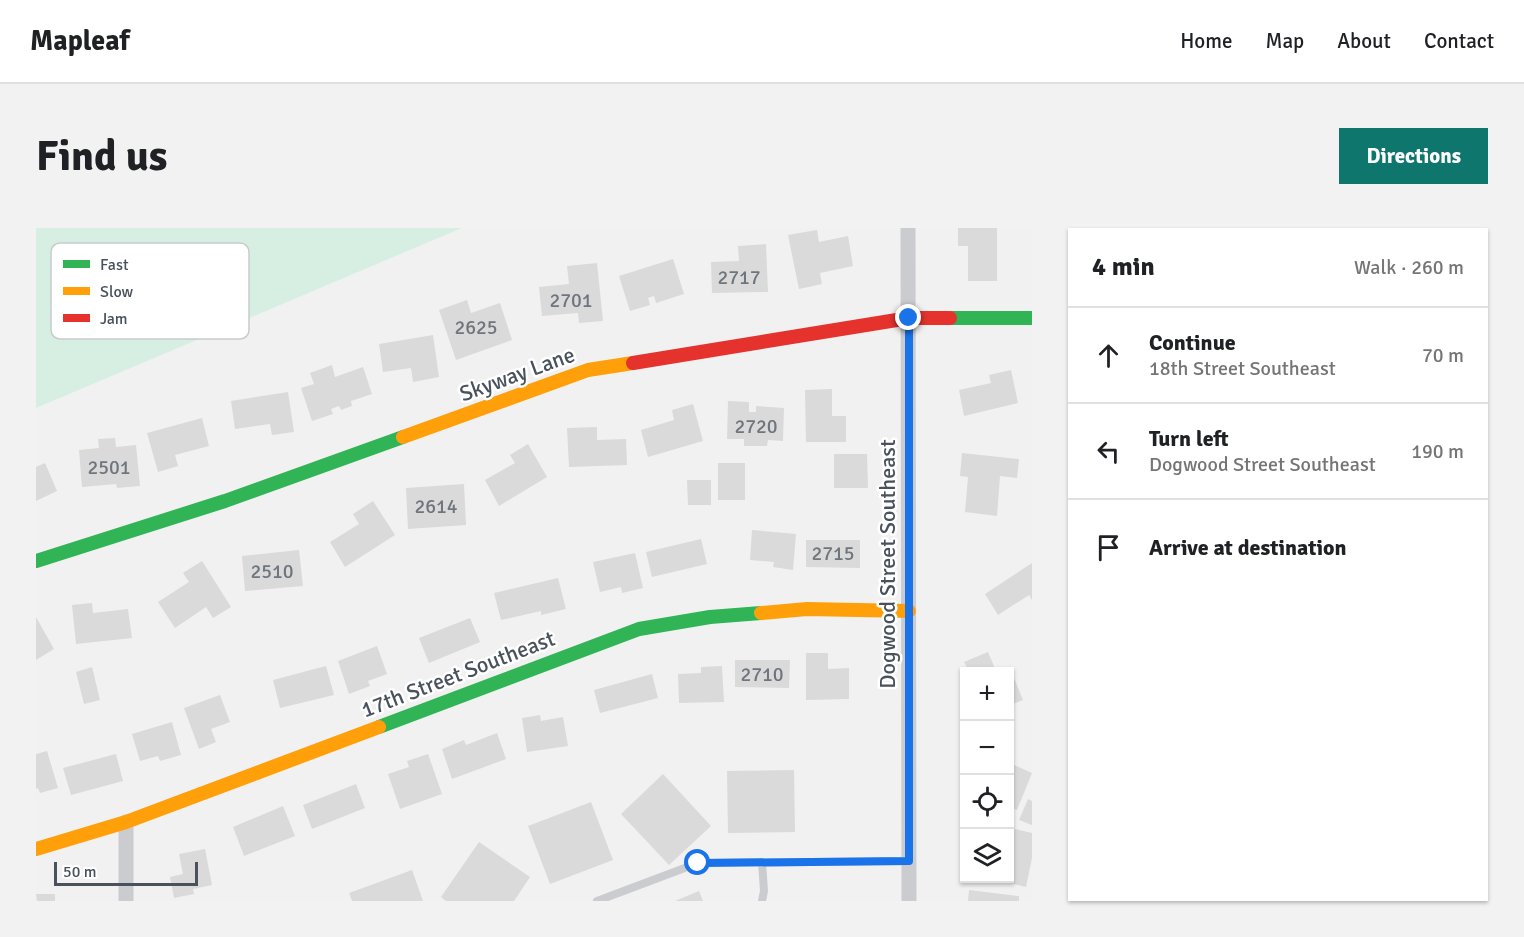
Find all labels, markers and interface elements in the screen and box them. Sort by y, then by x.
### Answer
text: Mapleaf [30,24,130,58]
text: Home [1180,28,1233,54]
text: Map [1266,28,1304,54]
text: About [1337,28,1391,54]
text: Contact [1424,28,1494,54]
button: Directions [1339,128,1488,184]
text: Find us [36,131,167,182]
legend [51,243,249,339]
text: 4 min [1092,251,1155,283]
text: Fast [100,255,129,275]
text: Walk · 260 m [1354,255,1464,280]
house number: 2717 [717,265,761,290]
text: Slow [100,282,134,302]
house number: 2701 [549,288,593,313]
route end [895,304,921,330]
text: Jam [100,309,128,329]
house number: 2625 [454,315,498,340]
text: Continue [1149,329,1236,356]
icon: ahead [1092,339,1125,372]
street label: Skyway Lane [456,341,578,407]
text: 70 m [1422,343,1464,368]
text: 18th Street Southeast [1149,356,1336,381]
house number: 2720 [734,414,778,439]
text: Turn left [1149,425,1229,452]
icon: left [1092,435,1125,468]
street label: Dogwood Street Southeast [874,439,901,689]
text: 190 m [1411,439,1464,464]
text: Dogwood Street Southeast [1149,452,1376,477]
house number: 2501 [87,455,131,480]
house number: 2614 [414,494,458,519]
icon: arrive [1092,531,1125,564]
text: Arrive at destination [1149,534,1346,561]
house number: 2715 [811,541,855,566]
house number: 2510 [250,559,294,584]
street label: 17th Street Southeast [357,625,559,723]
house number: 2710 [740,662,784,687]
map controls [960,667,1014,883]
button: + [960,667,1014,721]
button: − [960,721,1014,775]
button: locate [960,775,1014,829]
button: layers [960,829,1014,883]
route start [684,849,710,875]
scale bar [54,859,198,886]
text: 50 m [63,862,97,882]

